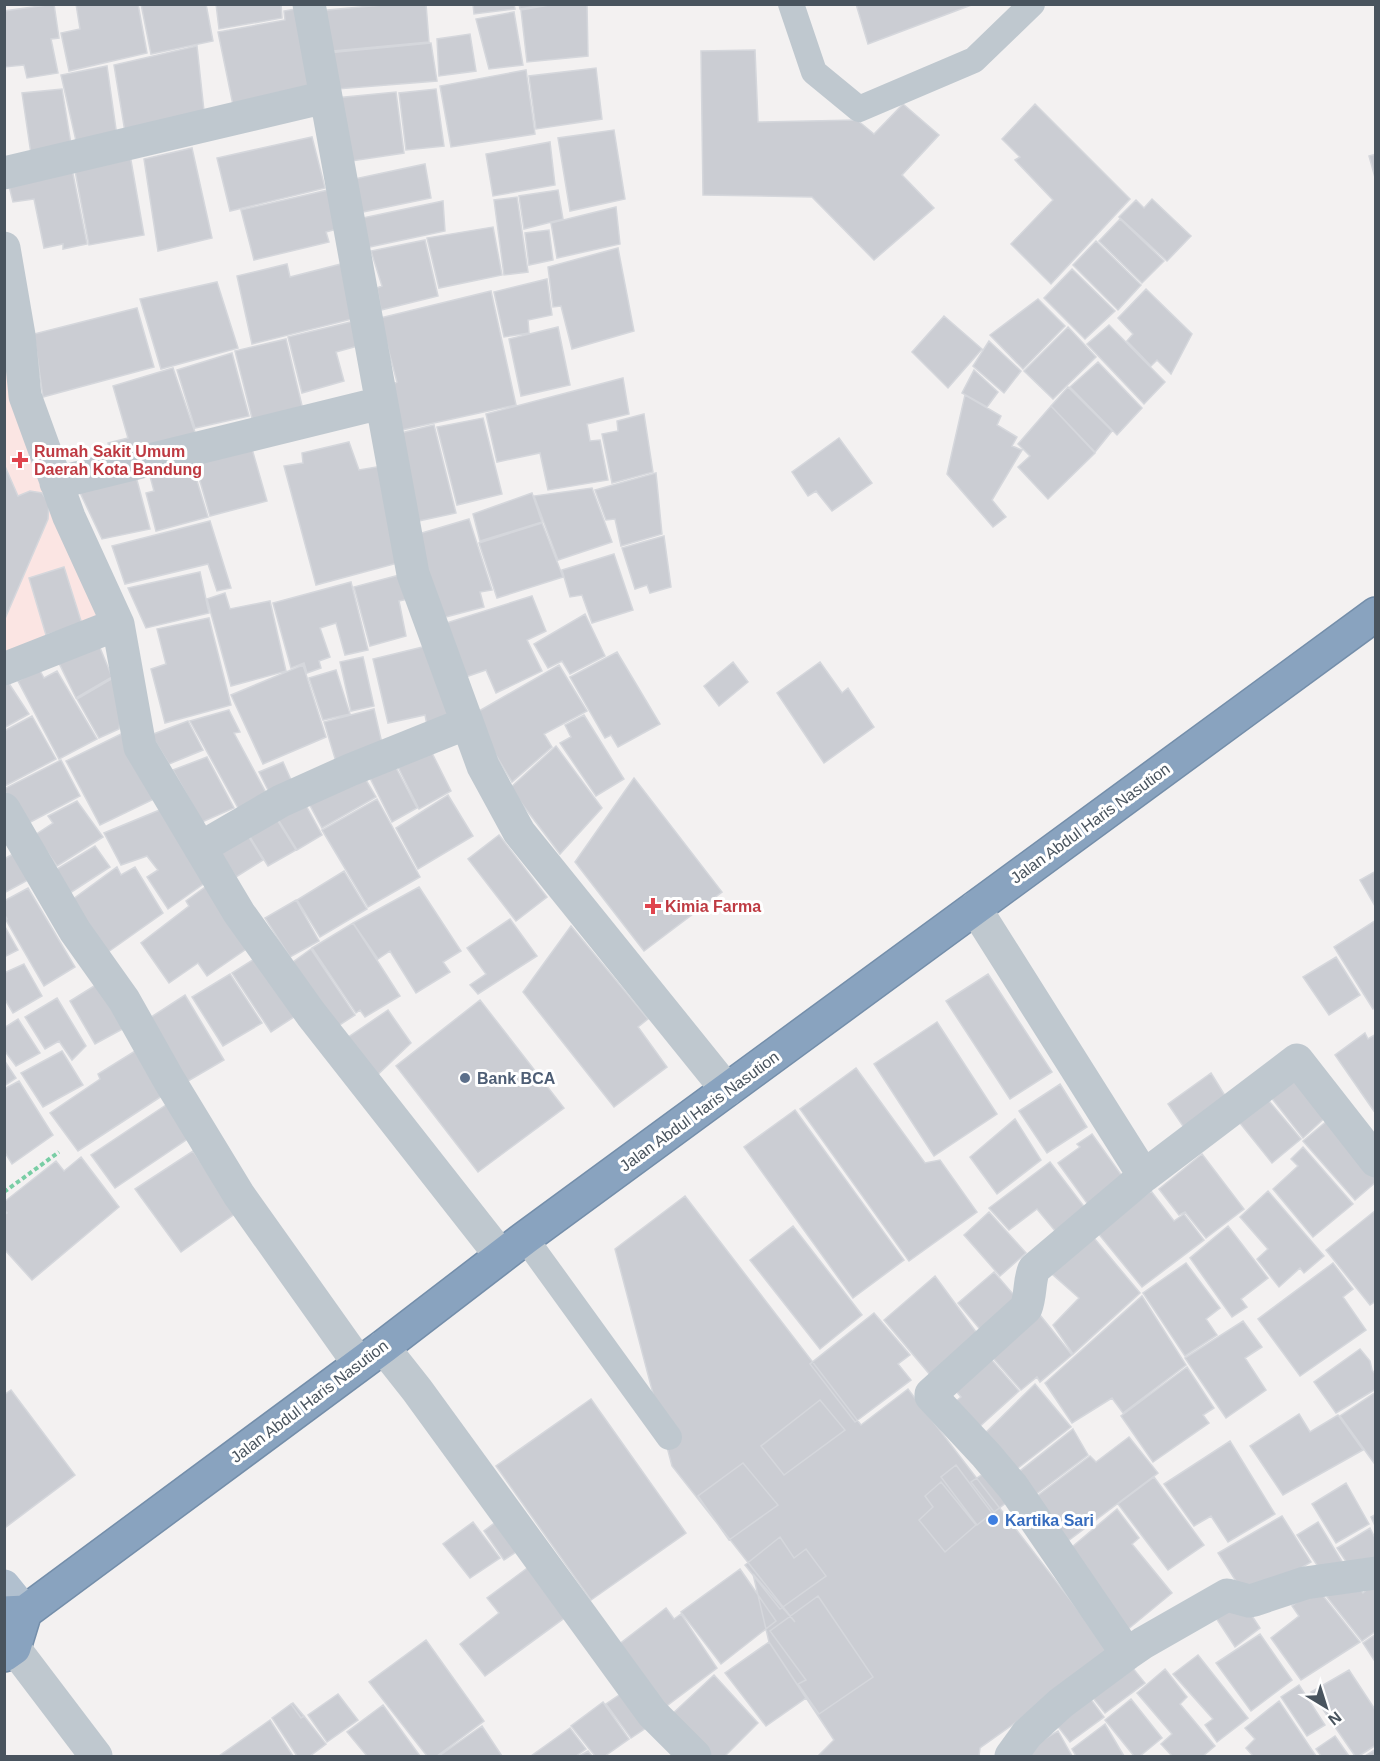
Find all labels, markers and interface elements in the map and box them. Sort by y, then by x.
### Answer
place label: Rumah Sakit Umum Daerah Kota Bandung [34,443,202,478]
marker: Rumah Sakit Umum Daerah Kota Bandung [11,451,29,469]
street label: Jalan Abdul Haris Nasution [1008,760,1173,887]
place label: Kimia Farma [665,898,761,915]
marker: Kimia Farma [646,899,660,913]
street label: Jalan Abdul Haris Nasution [617,1048,782,1175]
place label: Bank BCA [477,1070,556,1087]
marker: Bank BCA [458,1071,472,1085]
street label: Jalan Abdul Haris Nasution [227,1337,391,1466]
place label: Kartika Sari [1005,1512,1094,1529]
marker: Kartika Sari [986,1513,1000,1527]
north arrow [1296,1677,1356,1737]
text: N [1325,1708,1345,1729]

